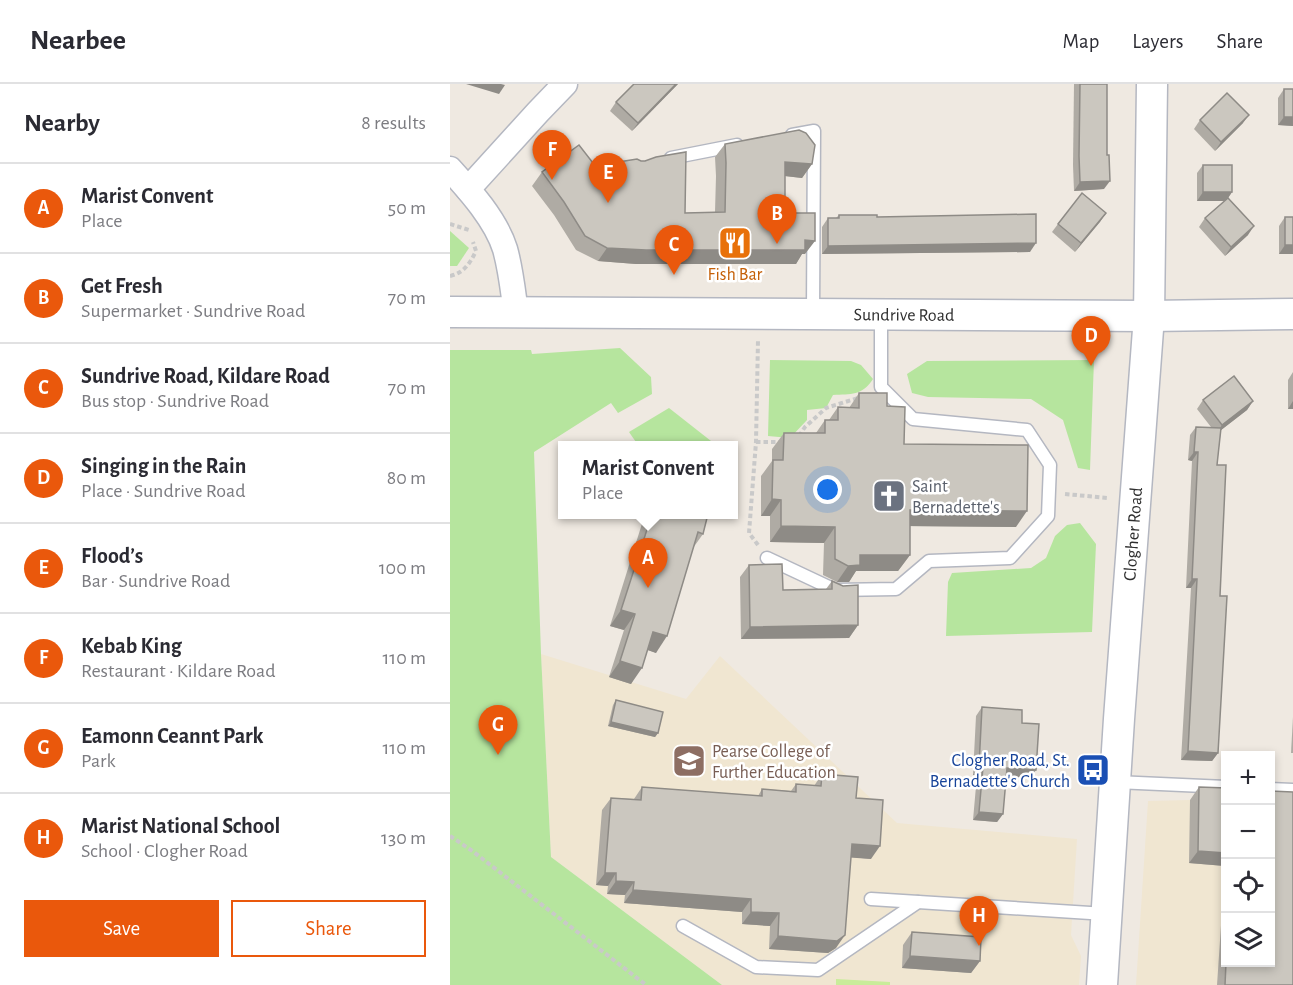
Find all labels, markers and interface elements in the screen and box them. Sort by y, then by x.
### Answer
text: Nearbee [30,27,126,55]
text: Map [1063,31,1099,52]
text: Layers [1132,31,1183,52]
text: Share [1216,31,1263,52]
text: Nearby [24,110,100,136]
text: 8 results [361,113,426,133]
pin: F [532,130,572,180]
pin: E [588,154,628,203]
text: Marist Convent [81,185,213,207]
pin: B [758,194,796,244]
text: A [38,198,50,218]
text: 50 m [388,198,426,218]
text: Place [81,211,122,231]
restaurant icon: Fish Bar [717,225,753,261]
pin: C [654,226,694,275]
place label: Fish Bar [708,266,763,284]
text: Get Fresh [81,275,163,297]
text: B [38,288,49,308]
text: 70 m [388,288,426,308]
text: Supermarket · Sundrive Road [81,301,305,321]
street label: Sundrive Road [854,306,954,325]
pin: D [1072,316,1110,366]
text: Sundrive Road, Kildare Road [81,365,330,387]
text: C [38,378,49,398]
text: 70 m [388,378,426,398]
text: Bus stop · Sundrive Road [81,391,269,411]
popup [558,441,738,519]
text: Singing in the Rain [81,455,246,477]
text: Marist Convent [582,457,714,479]
text: D [37,468,50,488]
text: 80 m [387,468,426,488]
your location [813,475,842,504]
church icon: Saint Bernadette's [871,478,907,514]
place label: Saint Bernadette's [912,478,1000,517]
text: Place · Sundrive Road [81,481,246,501]
text: Place [582,483,623,503]
street label: Clogher Road [1121,487,1146,582]
pin: A [628,538,668,588]
text: Flood’s [81,545,143,567]
text: E [38,558,49,578]
text: 100 m [379,558,426,578]
text: Bar · Sundrive Road [81,571,230,591]
text: Kebab King [81,635,182,657]
text: F [39,648,48,668]
text: 110 m [382,648,426,668]
text: Restaurant · Kildare Road [81,661,276,681]
pin: G [478,706,518,755]
text: Eamonn Ceannt Park [81,725,263,747]
text: G [38,738,49,758]
text: 110 m [382,738,426,758]
school or university icon: Pearse College of Further Education [671,743,707,779]
place label: Pearse College of Further Education [712,743,836,782]
text: Park [81,751,116,771]
map controls [1221,751,1275,967]
button: + [1221,751,1275,805]
place label: Clogher Road, St. Bernadette's Church [930,752,1070,791]
bus stop icon: Clogher Road, St. Bernadette's Church [1075,752,1111,788]
button: − [1221,805,1275,859]
text: Marist National School [81,815,280,837]
text: H [37,828,50,848]
text: 130 m [381,828,426,848]
text: School · Clogher Road [81,841,248,861]
button: locate [1221,859,1275,913]
pin: H [960,896,998,946]
button: Save [24,900,219,957]
button: Share [231,900,426,957]
button: layers [1221,913,1275,967]

